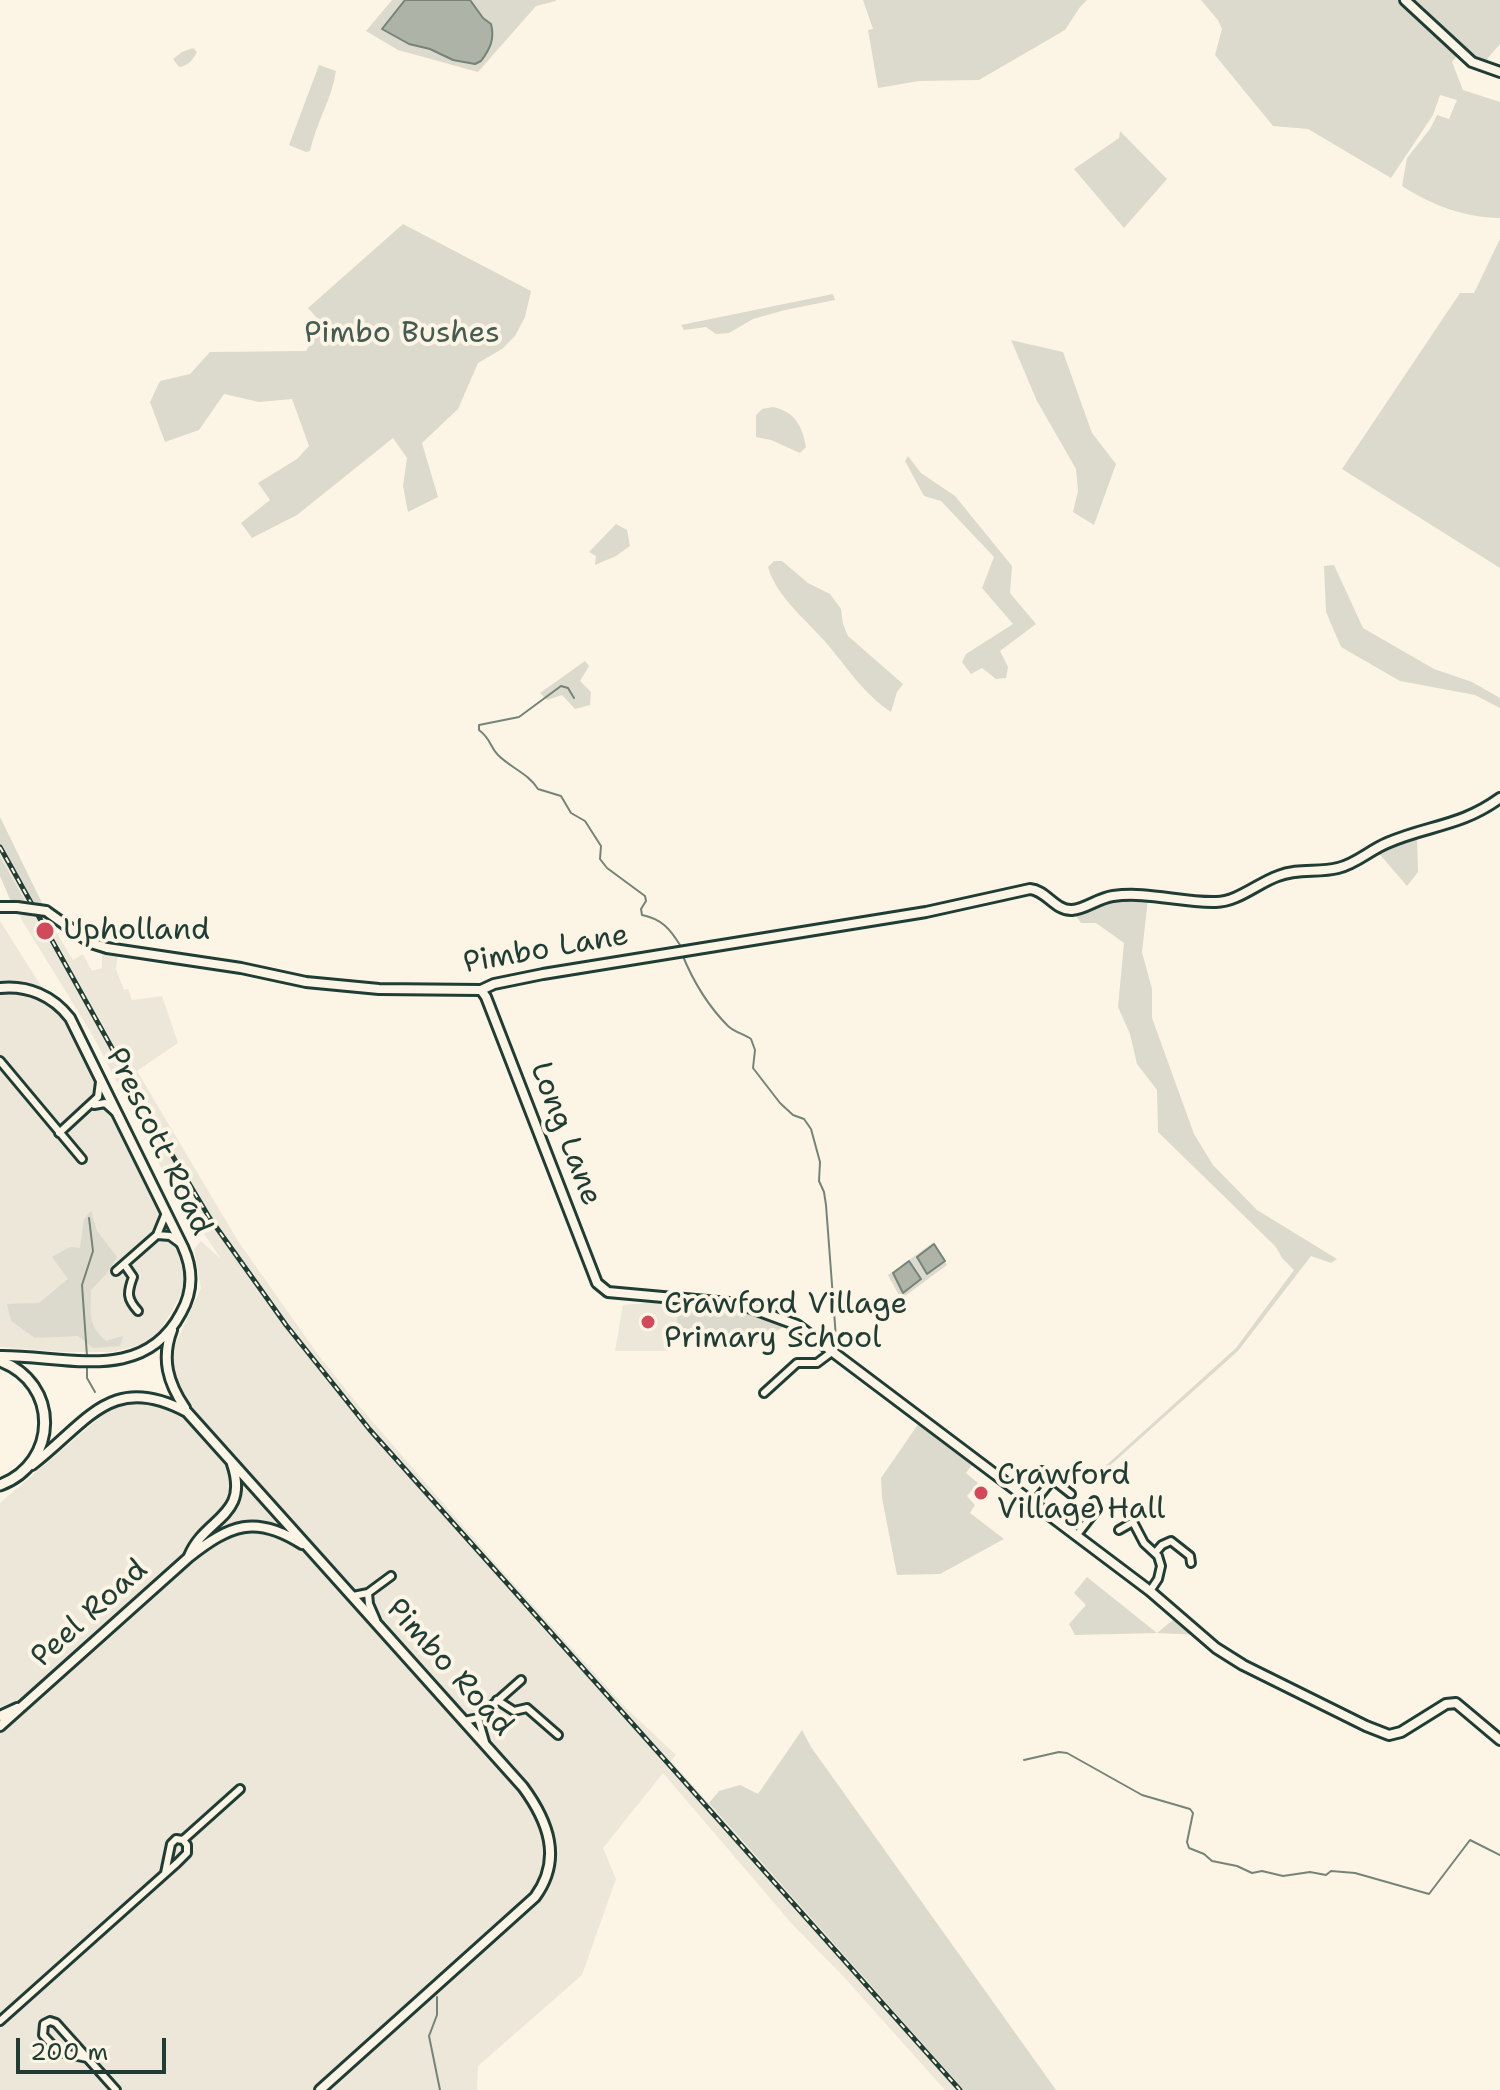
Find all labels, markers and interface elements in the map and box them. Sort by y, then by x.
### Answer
park label: Pimbo Bushes [304,316,500,352]
place label: Upholland [63,913,210,949]
street label: Pimbo Lane [461,918,631,982]
marker: Upholland [34,920,56,942]
street label: Prescott Road [97,1042,219,1242]
street label: Long Lane [521,1057,609,1211]
place label: Crawford Village Primary School [664,1287,907,1358]
marker: Crawford Village Primary School [639,1313,657,1331]
place label: Crawford Village Hall [997,1458,1165,1528]
marker: Crawford Village Hall [972,1484,990,1502]
street label: Peel Road [24,1552,156,1676]
street label: Pimbo Road [378,1592,520,1744]
scale bar [20,2022,170,2072]
text: 200 m [30,2036,108,2068]

